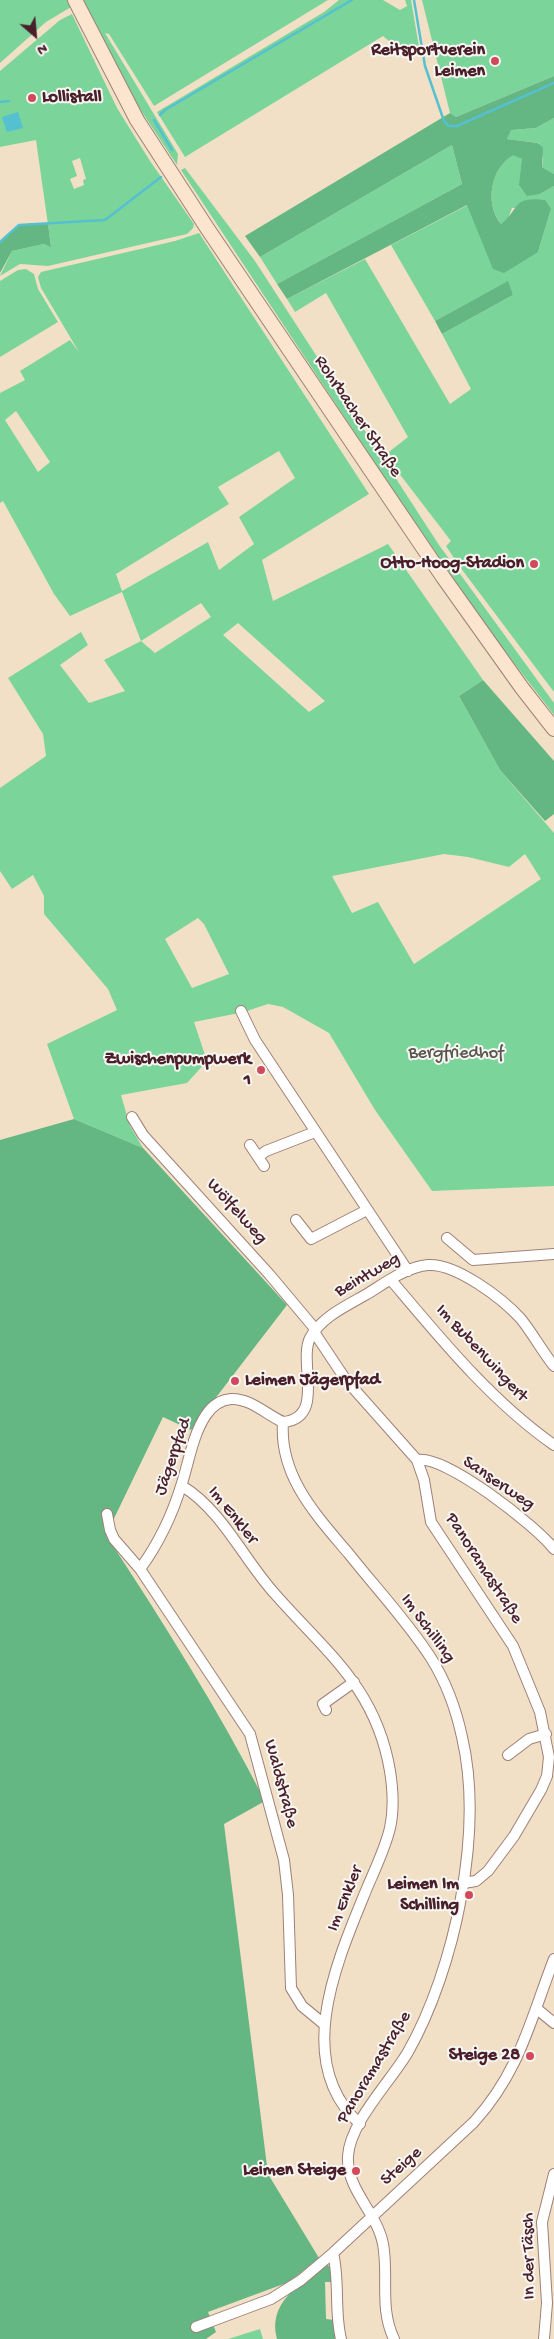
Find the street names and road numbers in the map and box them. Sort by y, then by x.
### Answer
street label: Rohrbacher Straße [308,352,406,482]
street label: Wölfelweg [201,1175,271,1249]
street label: Beintweg [332,1249,404,1303]
street label: Im Bubenwingert [430,1301,532,1407]
street label: Jägerpfad [151,1416,197,1498]
street label: Sanserweg [458,1452,538,1516]
street label: Im Enkler [202,1482,262,1550]
street label: Panoramastraße [439,1510,527,1628]
street label: Im Schilling [395,1590,459,1668]
street label: Waldstraße [258,1738,302,1830]
street label: Im Enkler [323,1863,369,1935]
street label: Panoramastraße [333,2008,417,2128]
street label: Steige [377,2143,427,2191]
street label: In der Täsch [518,2212,542,2300]

